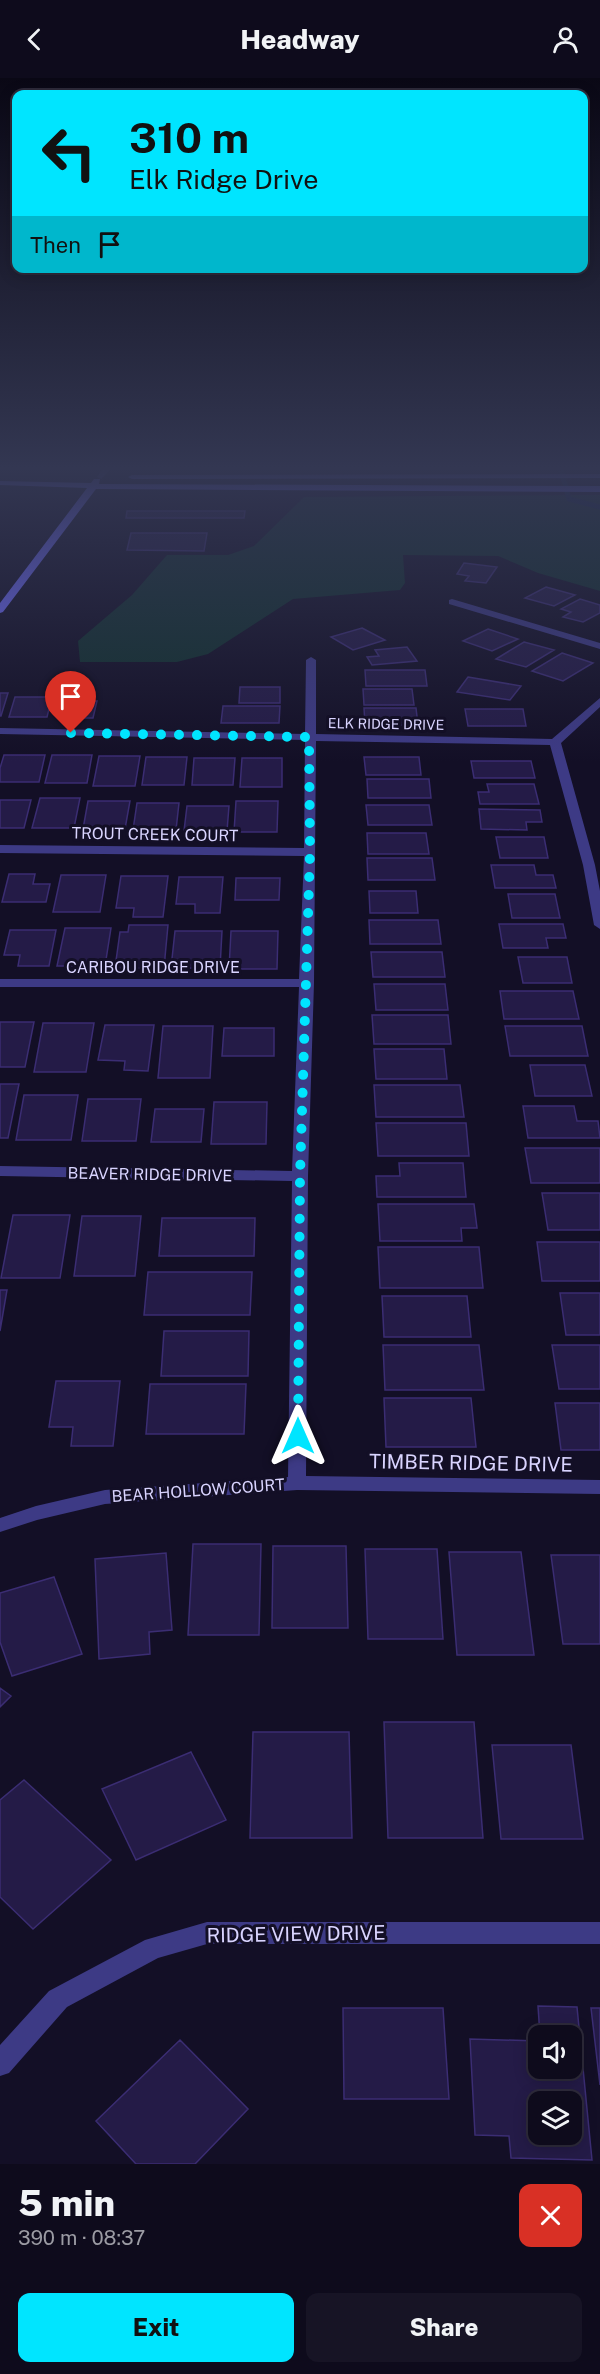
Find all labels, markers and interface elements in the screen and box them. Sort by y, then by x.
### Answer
icon: back [18,23,51,56]
text: Headway [240,23,360,55]
icon: person [549,23,582,56]
text: 310 m [129,113,249,162]
icon: left [30,114,108,192]
text: Elk Ridge Drive [129,163,319,195]
icon: arrive [93,228,126,261]
text: Then [30,232,81,258]
pin [45,671,96,733]
icon: arrive [54,680,87,713]
street label: ELK RIDGE DRIVE [328,715,444,733]
street label: TROUT CREEK COURT [71,824,239,845]
street label: CARIBOU RIDGE DRIVE [66,958,240,977]
street label: BEAVER RIDGE DRIVE [67,1164,233,1185]
position arrow [266,1404,330,1468]
street label: TIMBER RIDGE DRIVE [369,1449,573,1477]
street label: BEAR HOLLOW COURT [111,1475,286,1506]
street label: RIDGE VIEW DRIVE [206,1920,386,1948]
map controls [528,2025,582,2145]
button: sound [528,2025,582,2079]
button: layers [528,2091,582,2145]
text: 5 min [18,2182,115,2224]
button: close [519,2184,582,2247]
text: 390 m · 08:37 [18,2226,145,2250]
button: Exit [18,2293,294,2362]
button: Share [306,2293,582,2362]

